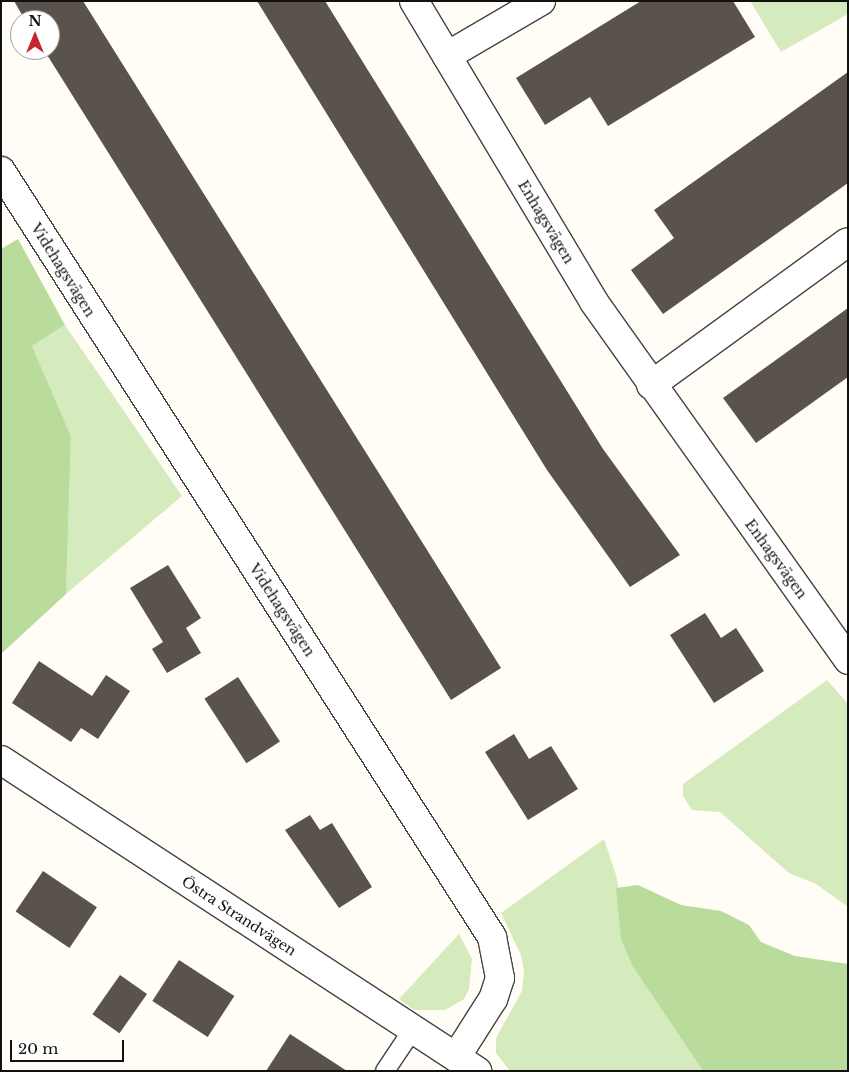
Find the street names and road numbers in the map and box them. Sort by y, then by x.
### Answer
street label: Enhagsvägen [515,177,577,267]
street label: Videhagsvägen [27,220,99,320]
street label: Enhagsvägen [742,516,810,602]
street label: Videhagsvägen [246,560,318,660]
street label: Östra Strandvägen [179,873,299,959]

